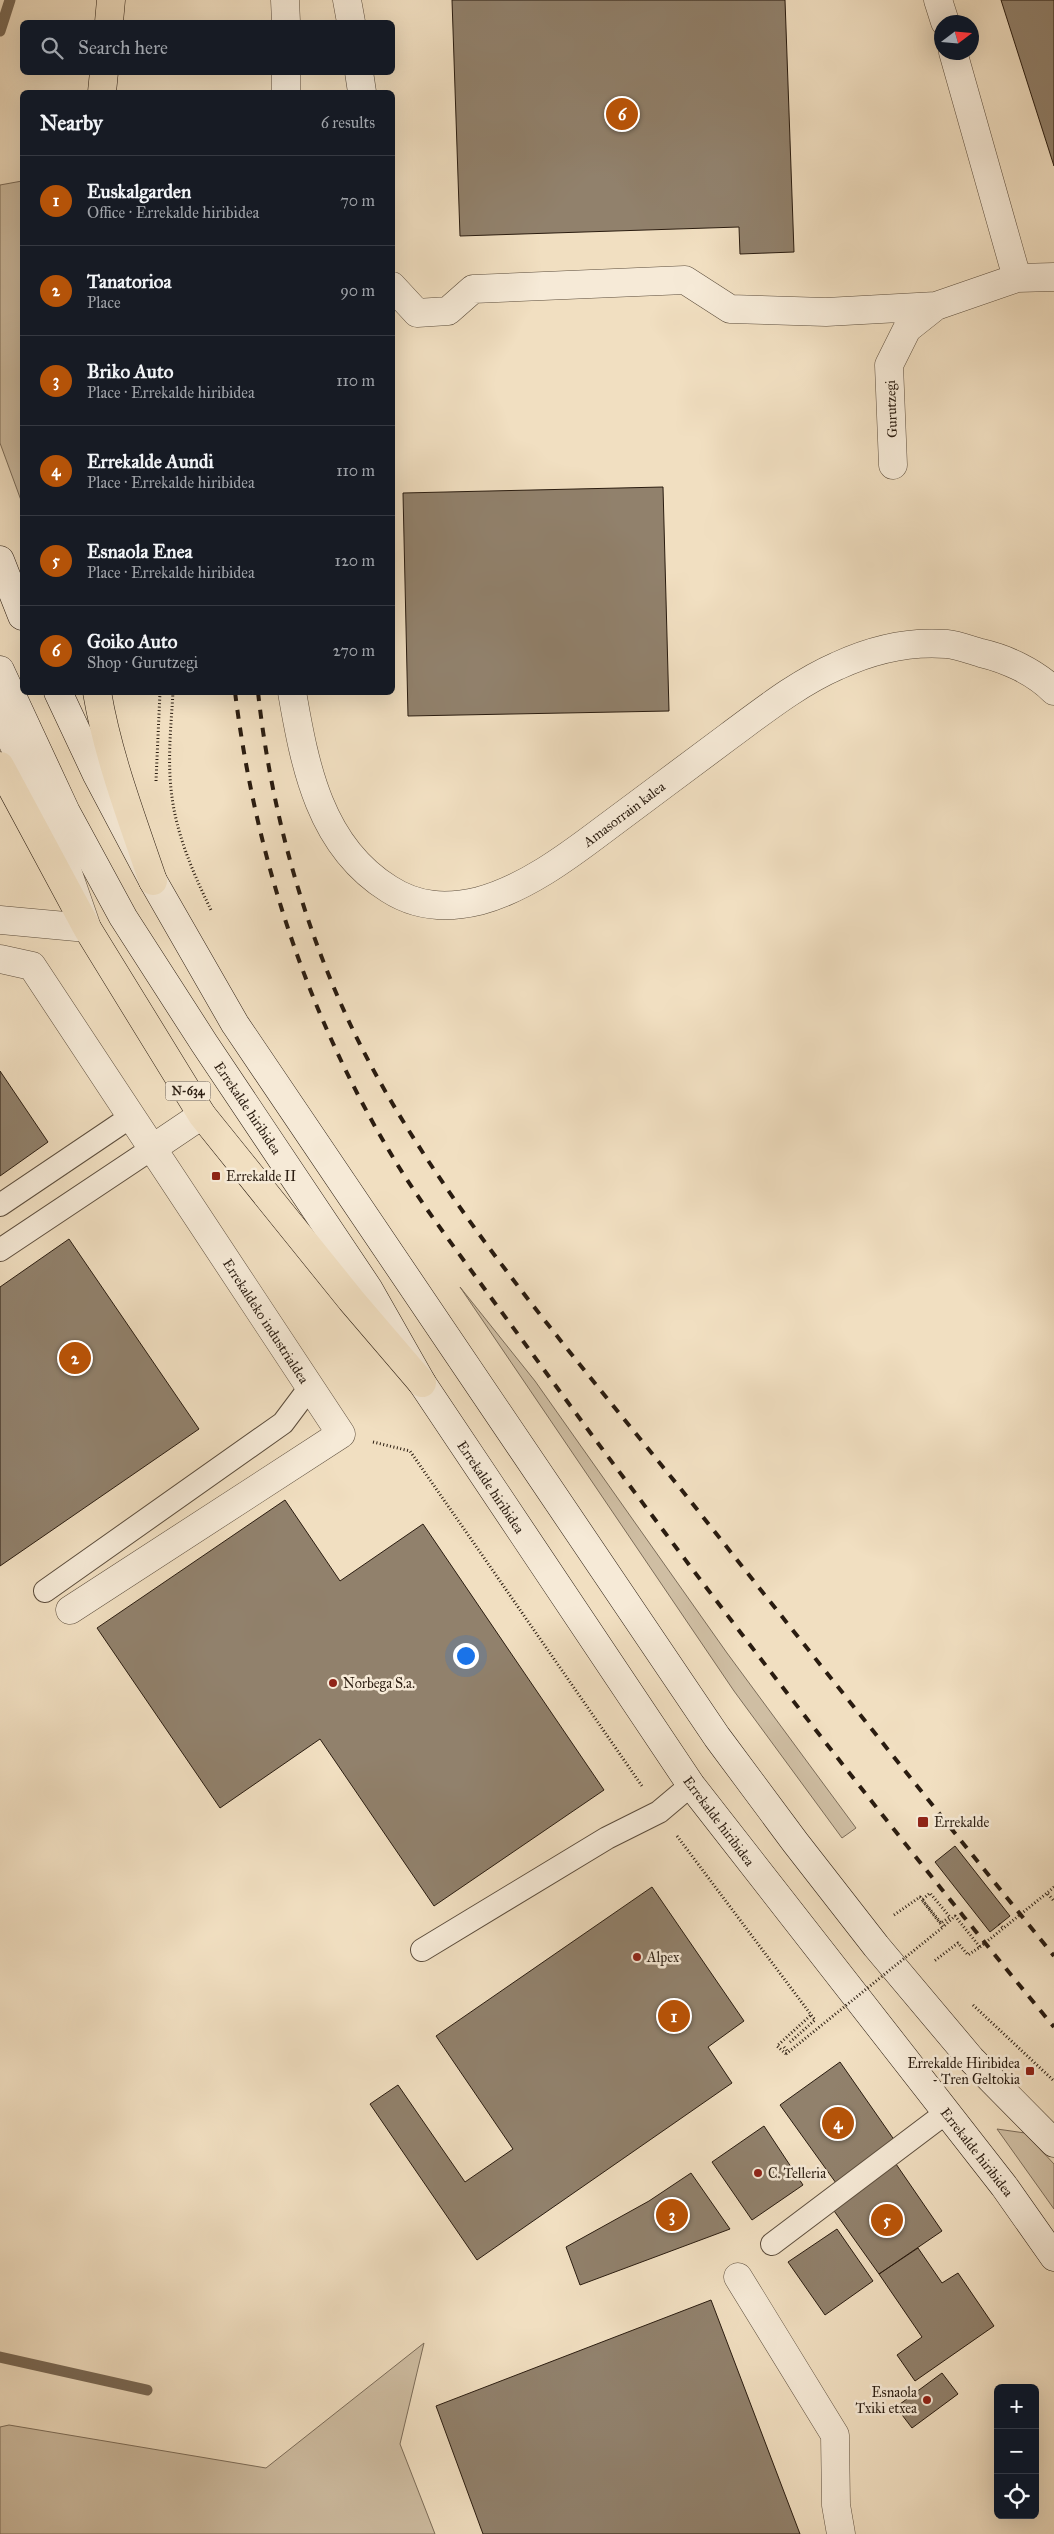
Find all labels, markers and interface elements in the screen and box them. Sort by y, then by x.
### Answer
north arrow [934,15,979,60]
search box [20,20,395,75]
icon: search [38,34,66,62]
text: Search here [78,36,168,59]
pin: 6 [606,95,638,133]
text: Nearby [40,110,103,136]
text: 6 results [321,113,375,132]
text: Euskalgarden [87,180,191,203]
text: 1 [53,191,59,210]
text: 70 m [340,191,375,210]
text: Office · Errekalde hiribidea [87,203,259,222]
text: Tanatorioa [87,270,172,293]
text: 2 [52,281,60,300]
text: 90 m [340,281,375,300]
text: Place [87,293,121,312]
text: Briko Auto [87,360,173,383]
text: 3 [53,371,59,390]
text: 110 m [336,371,375,390]
street label: Gurutzegi [882,380,901,438]
text: Place · Errekalde hiribidea [87,383,255,402]
text: Errekalde Aundi [87,450,214,473]
text: 4 [52,461,60,480]
text: 110 m [336,461,375,480]
text: Place · Errekalde hiribidea [87,473,255,492]
text: Esnaola Enea [87,540,193,563]
text: 5 [52,551,60,570]
text: 120 m [335,551,375,570]
text: Place · Errekalde hiribidea [87,563,255,582]
text: Goiko Auto [87,630,177,653]
text: 6 [52,641,60,660]
text: 270 m [333,641,375,660]
text: Shop · Gurutzegi [87,653,198,672]
street label: Amasorrain kalea [579,778,669,851]
street label: Errekalde hiribidea [210,1059,285,1158]
road number: N-634 [166,1082,210,1100]
place label: Errekalde II [226,1168,296,1185]
marker: Errekalde II [210,1170,222,1182]
street label: Errekaldeko industrialdea [219,1256,312,1387]
pin: 2 [59,1339,91,1377]
street label: Errekalde hiribidea [453,1438,528,1537]
your location [453,1643,479,1669]
place label: Norbega S.a. [343,1675,415,1692]
marker: Norbega S.a. [327,1677,339,1689]
street label: Errekalde hiribidea [679,1773,758,1870]
place label: Errekalde [934,1814,989,1831]
marker: Errekalde [916,1815,930,1829]
place label: Alpex [646,1949,680,1966]
marker: Alpex [631,1951,643,1963]
pin: 1 [658,1997,690,2035]
place label: Errekalde Hiribidea - Tren Geltokia [907,2055,1020,2088]
marker: Errekalde Hiribidea - Tren Geltokia [1024,2065,1036,2077]
pin: 4 [822,2104,854,2142]
street label: Errekalde hiribidea [937,2104,1017,2200]
place label: C. Telleria [768,2165,826,2182]
marker: C. Telleria [752,2167,764,2179]
pin: 3 [656,2196,688,2234]
pin: 5 [871,2201,903,2239]
place label: Esnaola Txiki etxea [855,2384,917,2417]
map controls [994,2384,1039,2519]
button: + [994,2384,1039,2429]
marker: Esnaola Txiki etxea [921,2394,933,2406]
button: − [994,2429,1039,2474]
button: locate [994,2474,1039,2519]

